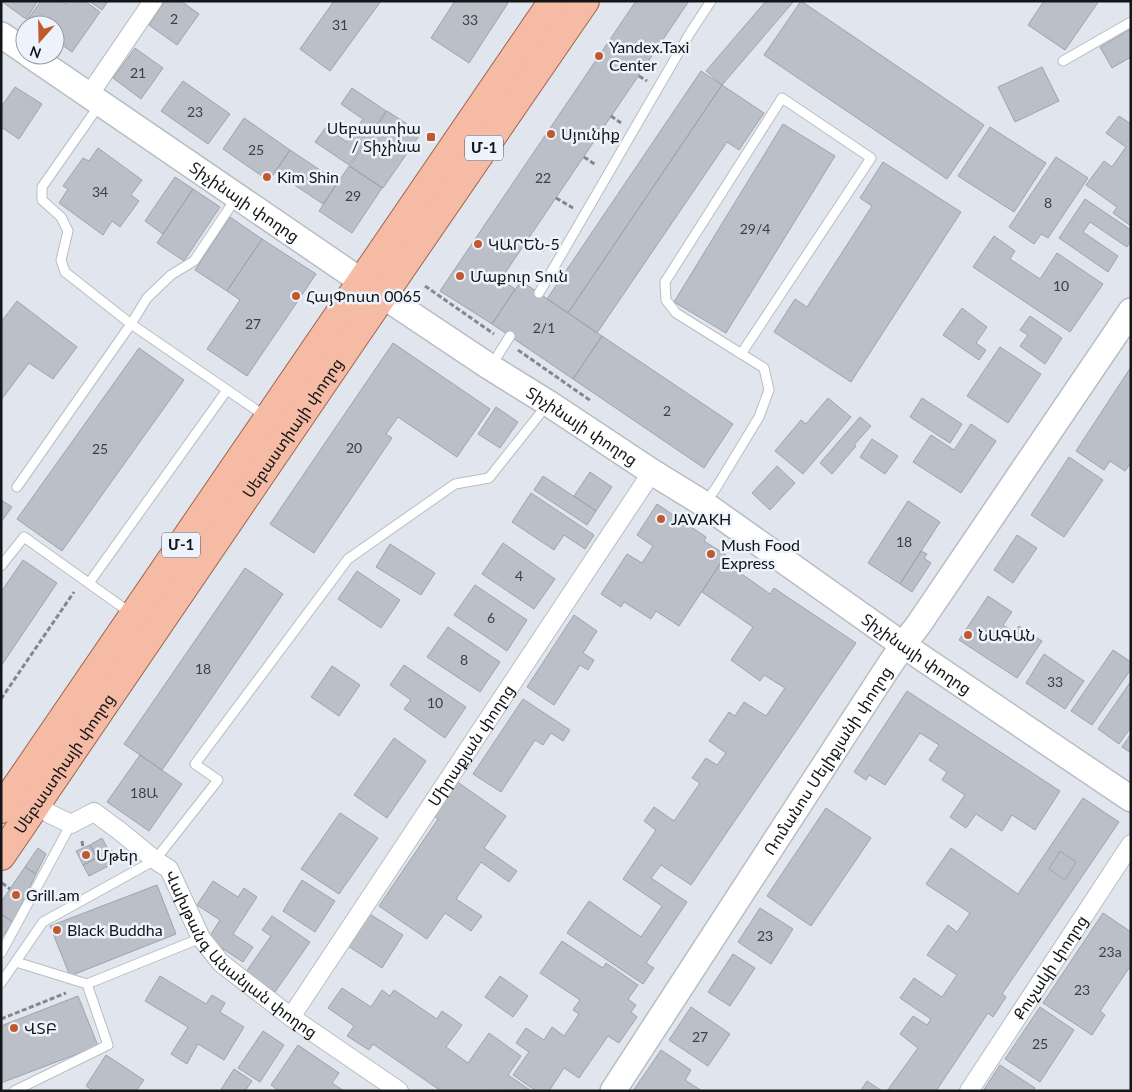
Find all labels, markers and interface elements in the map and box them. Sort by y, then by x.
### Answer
house number: 2 [170,10,178,27]
house number: 33 [462,11,478,28]
north arrow [15,15,65,65]
house number: 31 [332,16,348,33]
place label: Yandex.Taxi Center [609,37,689,74]
text: N [27,43,43,63]
marker: Yandex.Taxi Center [593,50,605,62]
house number: 21 [130,64,146,81]
house number: 23 [187,103,203,120]
place label: Սեբաստիա / Տիչինա [327,118,421,156]
place label: Սյունիք [561,124,620,144]
marker: Սյունիք [545,128,557,140]
marker: Սեբաստիա / Տիչինա [425,131,437,143]
road number: Մ-1 [465,136,503,160]
house number: 25 [248,141,264,158]
street label: Տիչինայի փողոց [186,157,304,246]
place label: Kim Shin [277,167,339,186]
house number: 22 [535,169,551,186]
marker: Kim Shin [261,171,273,183]
house number: 34 [92,183,108,200]
house number: 29 [345,187,361,204]
house number: 8 [1044,194,1052,211]
house number: 29/4 [740,220,770,237]
place label: ԿԱՐԵՆ-5 [488,234,560,253]
marker: ԿԱՐԵՆ-5 [472,238,484,250]
place label: Մաքուր Տուն [470,266,568,286]
marker: Մաքուր Տուն [454,270,466,282]
house number: 10 [1053,277,1069,294]
place label: ՀայՓոստ 0065 [306,286,421,306]
marker: ՀայՓոստ 0065 [290,290,302,302]
house number: 27 [245,315,261,332]
house number: 2/1 [533,319,555,336]
street label: Սեբաստիայի փողոց [238,354,347,501]
street label: Տիչինայի փողոց [523,382,641,470]
house number: 2 [663,402,671,419]
house number: 20 [346,439,362,456]
house number: 25 [92,440,108,457]
place label: JAVAKH [671,509,731,528]
marker: JAVAKH [655,513,667,525]
road number: Մ-1 [162,532,200,558]
house number: 18 [896,533,912,550]
place label: Mush Food Express [721,535,800,572]
marker: Mush Food Express [705,548,717,560]
house number: 4 [515,567,523,584]
house number: 6 [487,609,495,626]
street label: Տիչինայի փողոց [858,609,975,698]
place label: ՆԱԳԱՆ [978,625,1035,644]
marker: ՆԱԳԱՆ [962,629,974,641]
house number: 8 [460,651,468,668]
house number: 18 [195,660,211,677]
street label: Ռոմանոս Մելիքյանի փողոց [759,662,896,858]
house number: 33 [1047,673,1063,690]
street label: Միրաքյան փողոց [424,681,519,809]
street label: Սեբաստիայի փողոց [9,690,119,837]
house number: 10 [427,694,443,711]
house number: 18Ա [130,784,158,801]
place label: Մթեր [96,845,138,865]
marker: Մթեր [80,849,92,861]
street label: Վախթանգ Անանյան փողոց [162,867,321,1042]
place label: Grill.am [26,885,80,904]
marker: Grill.am [10,889,22,901]
street label: Քուչակի փողոց [1009,911,1092,1023]
place label: Black Buddha [67,920,163,939]
marker: Black Buddha [51,924,63,936]
house number: 23 [757,927,773,944]
house number: 23a [1098,943,1122,960]
house number: 23 [1074,981,1090,998]
place label: ՎՏԲ [24,1018,57,1037]
marker: ՎՏԲ [8,1022,20,1034]
house number: 27 [692,1028,708,1045]
house number: 25 [1032,1035,1048,1052]

